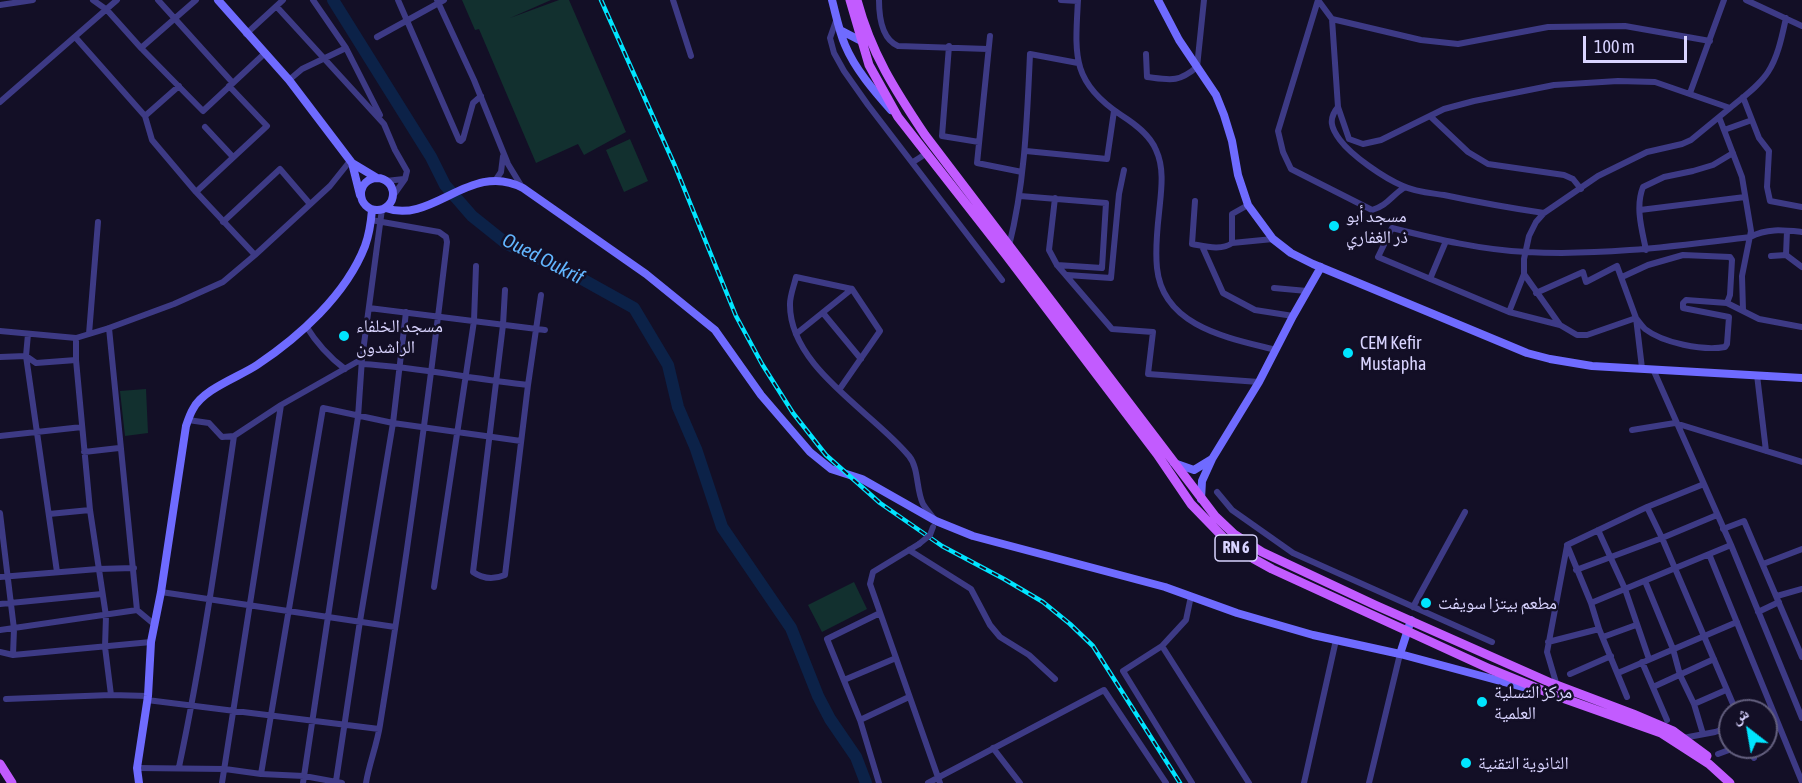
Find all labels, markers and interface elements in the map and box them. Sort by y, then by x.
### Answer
scale bar [1586,24,1690,62]
text: 100 m [1594,36,1635,57]
place label: مسجد أبو ذر الغفاري [1346,205,1408,248]
marker: مسجد أبو ذر الغفاري [1327,219,1341,233]
water label: Oued Oukrif [498,228,588,290]
place label: مسجد الخلفاء الراشدون [356,315,443,358]
marker: مسجد الخلفاء الراشدون [337,329,351,343]
place label: CEM Kefir Mustapha [1360,332,1426,374]
marker: CEM Kefir Mustapha [1341,346,1355,360]
road number: RN 6 [1215,535,1257,561]
place label: مطعم بيتزا سويفت [1438,592,1557,614]
marker: مطعم بيتزا سويفت [1419,596,1433,610]
place label: مركز التسلية العلمية [1494,681,1572,724]
marker: مركز التسلية العلمية [1475,695,1489,709]
north arrow [1718,699,1778,759]
text: ش [1728,703,1752,727]
place label: الثانوية التقنية [1478,752,1569,774]
marker: الثانوية التقنية [1459,756,1473,770]

